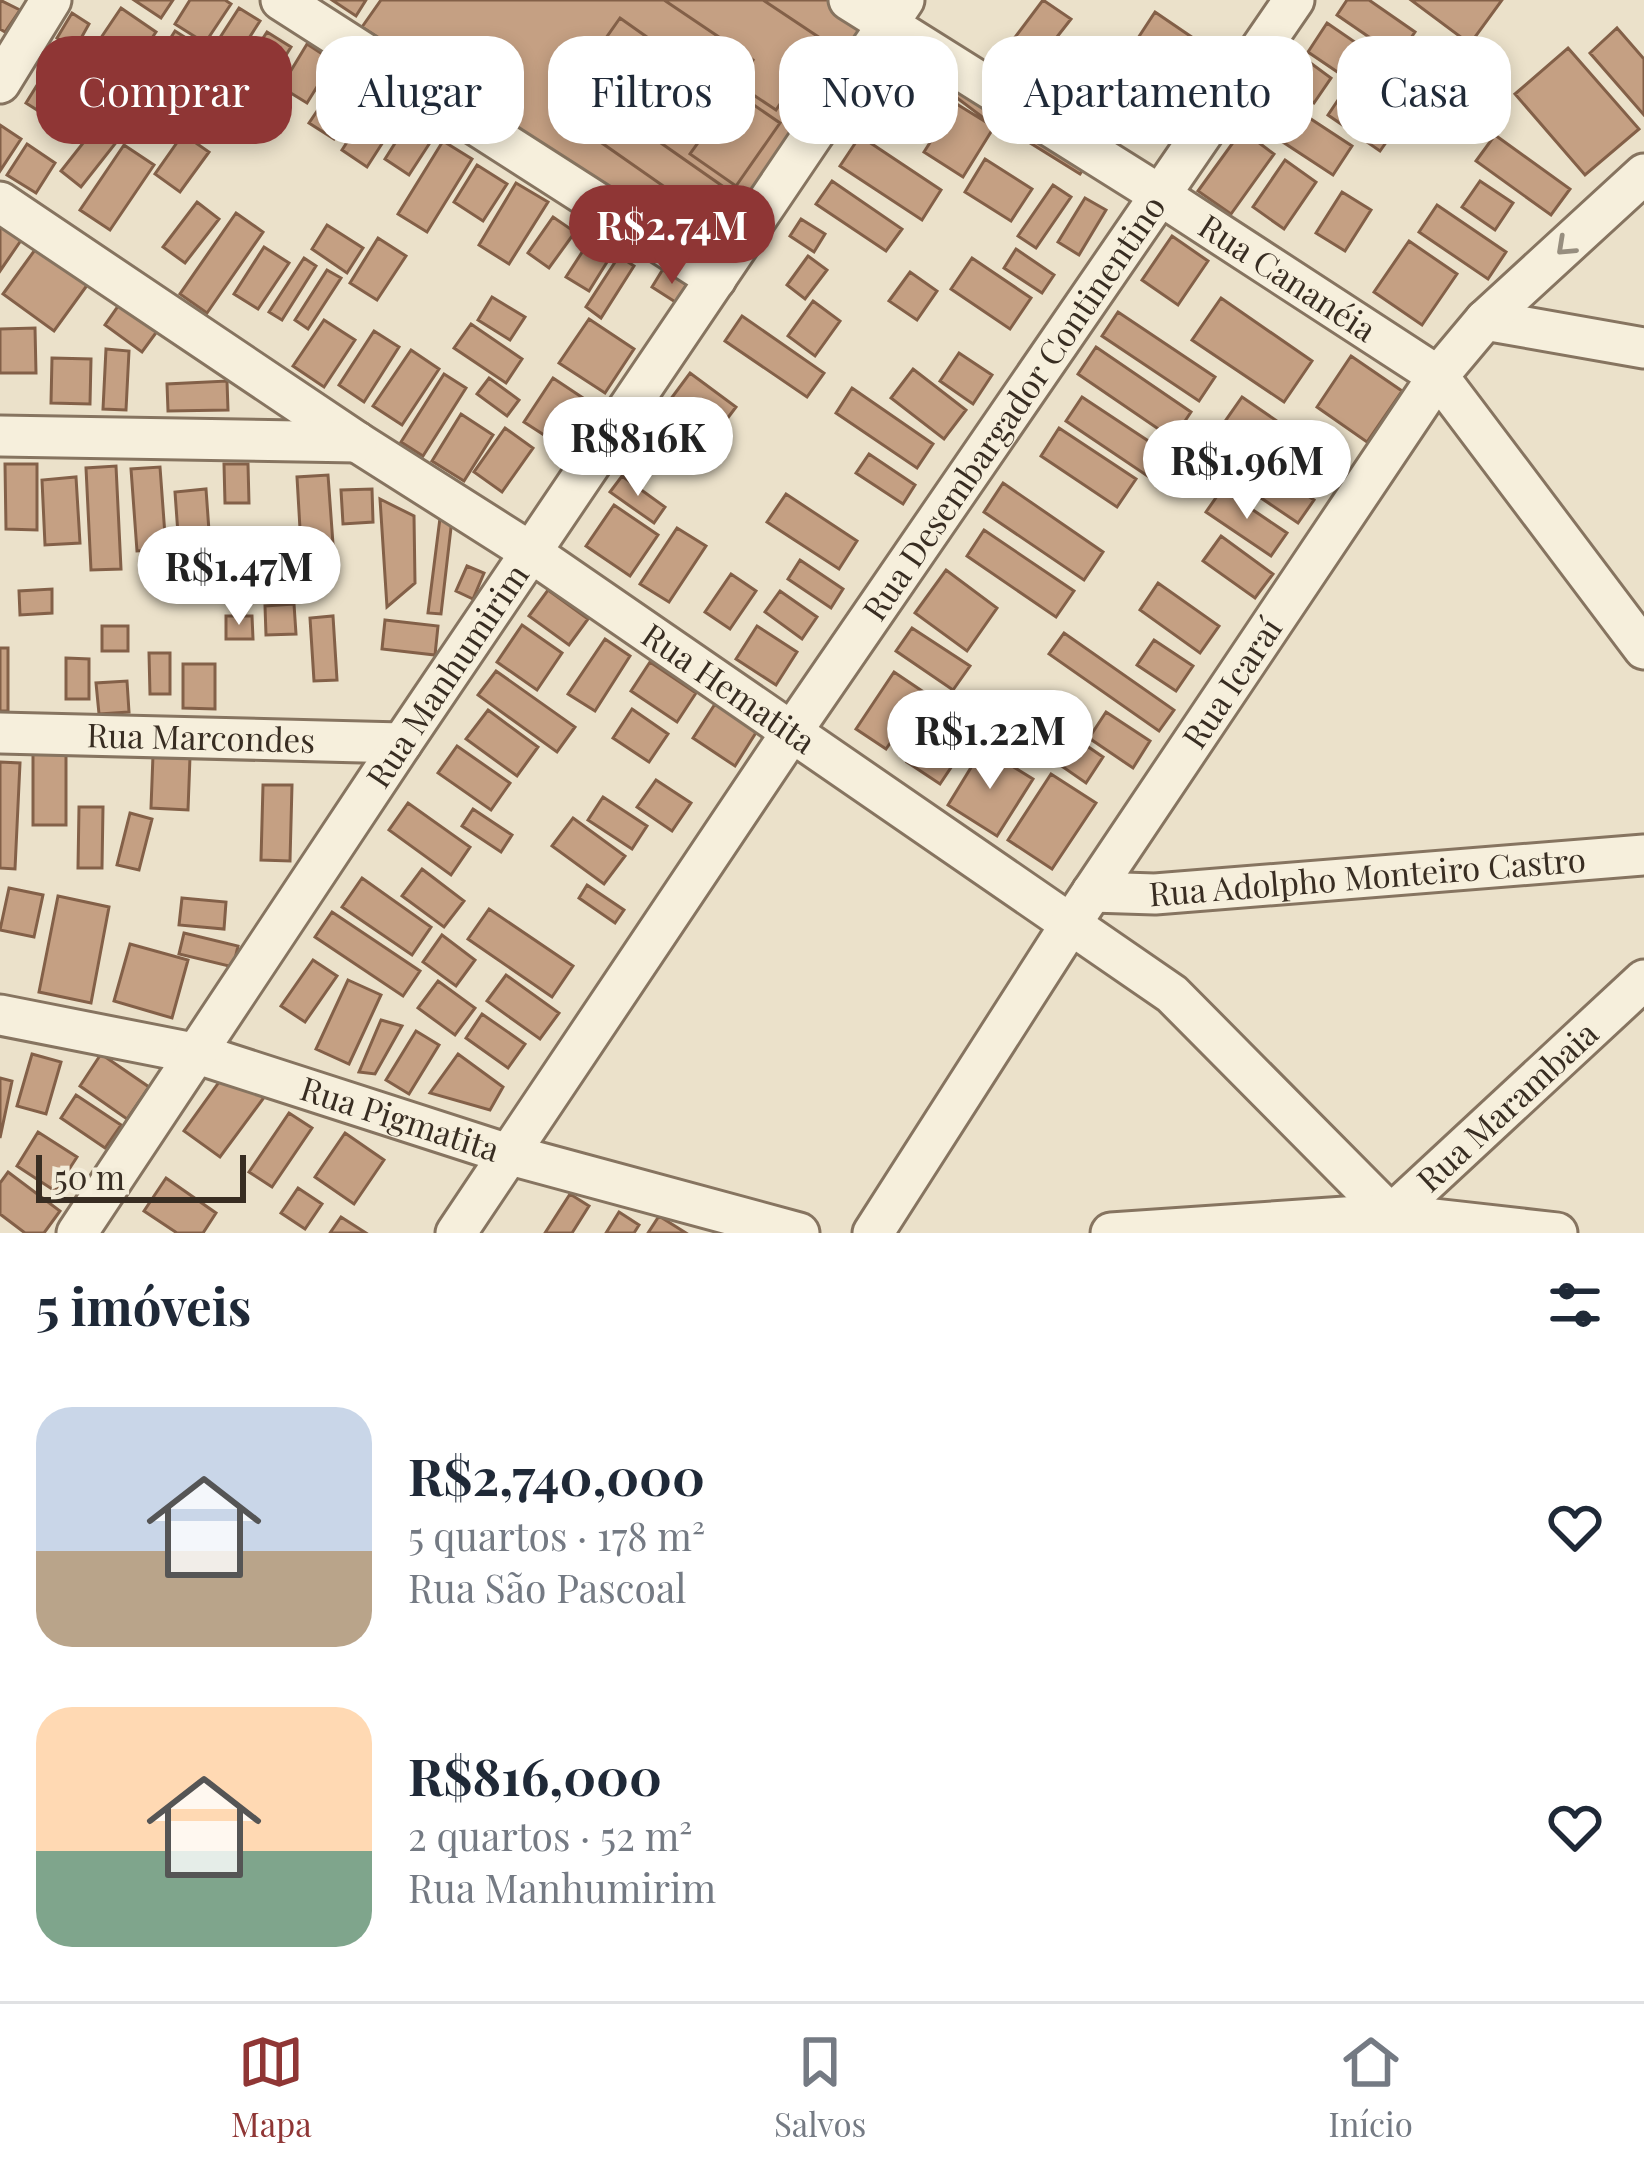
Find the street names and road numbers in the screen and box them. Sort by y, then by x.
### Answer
street label: Rua Desembargador Continentino [851,186,1174,628]
street label: Rua Cananéia [1191,203,1386,350]
street label: Rua Manhumirim [355,554,537,795]
street label: Rua Icaraí [1171,608,1290,756]
street label: Rua Hematita [634,612,825,762]
street label: Rua Marcondes [86,711,316,761]
street label: Rua Adolpho Monteiro Castro [1147,836,1587,914]
street label: Rua Marambaia [1406,1010,1606,1200]
street label: Rua Pigmatita [296,1065,506,1170]

